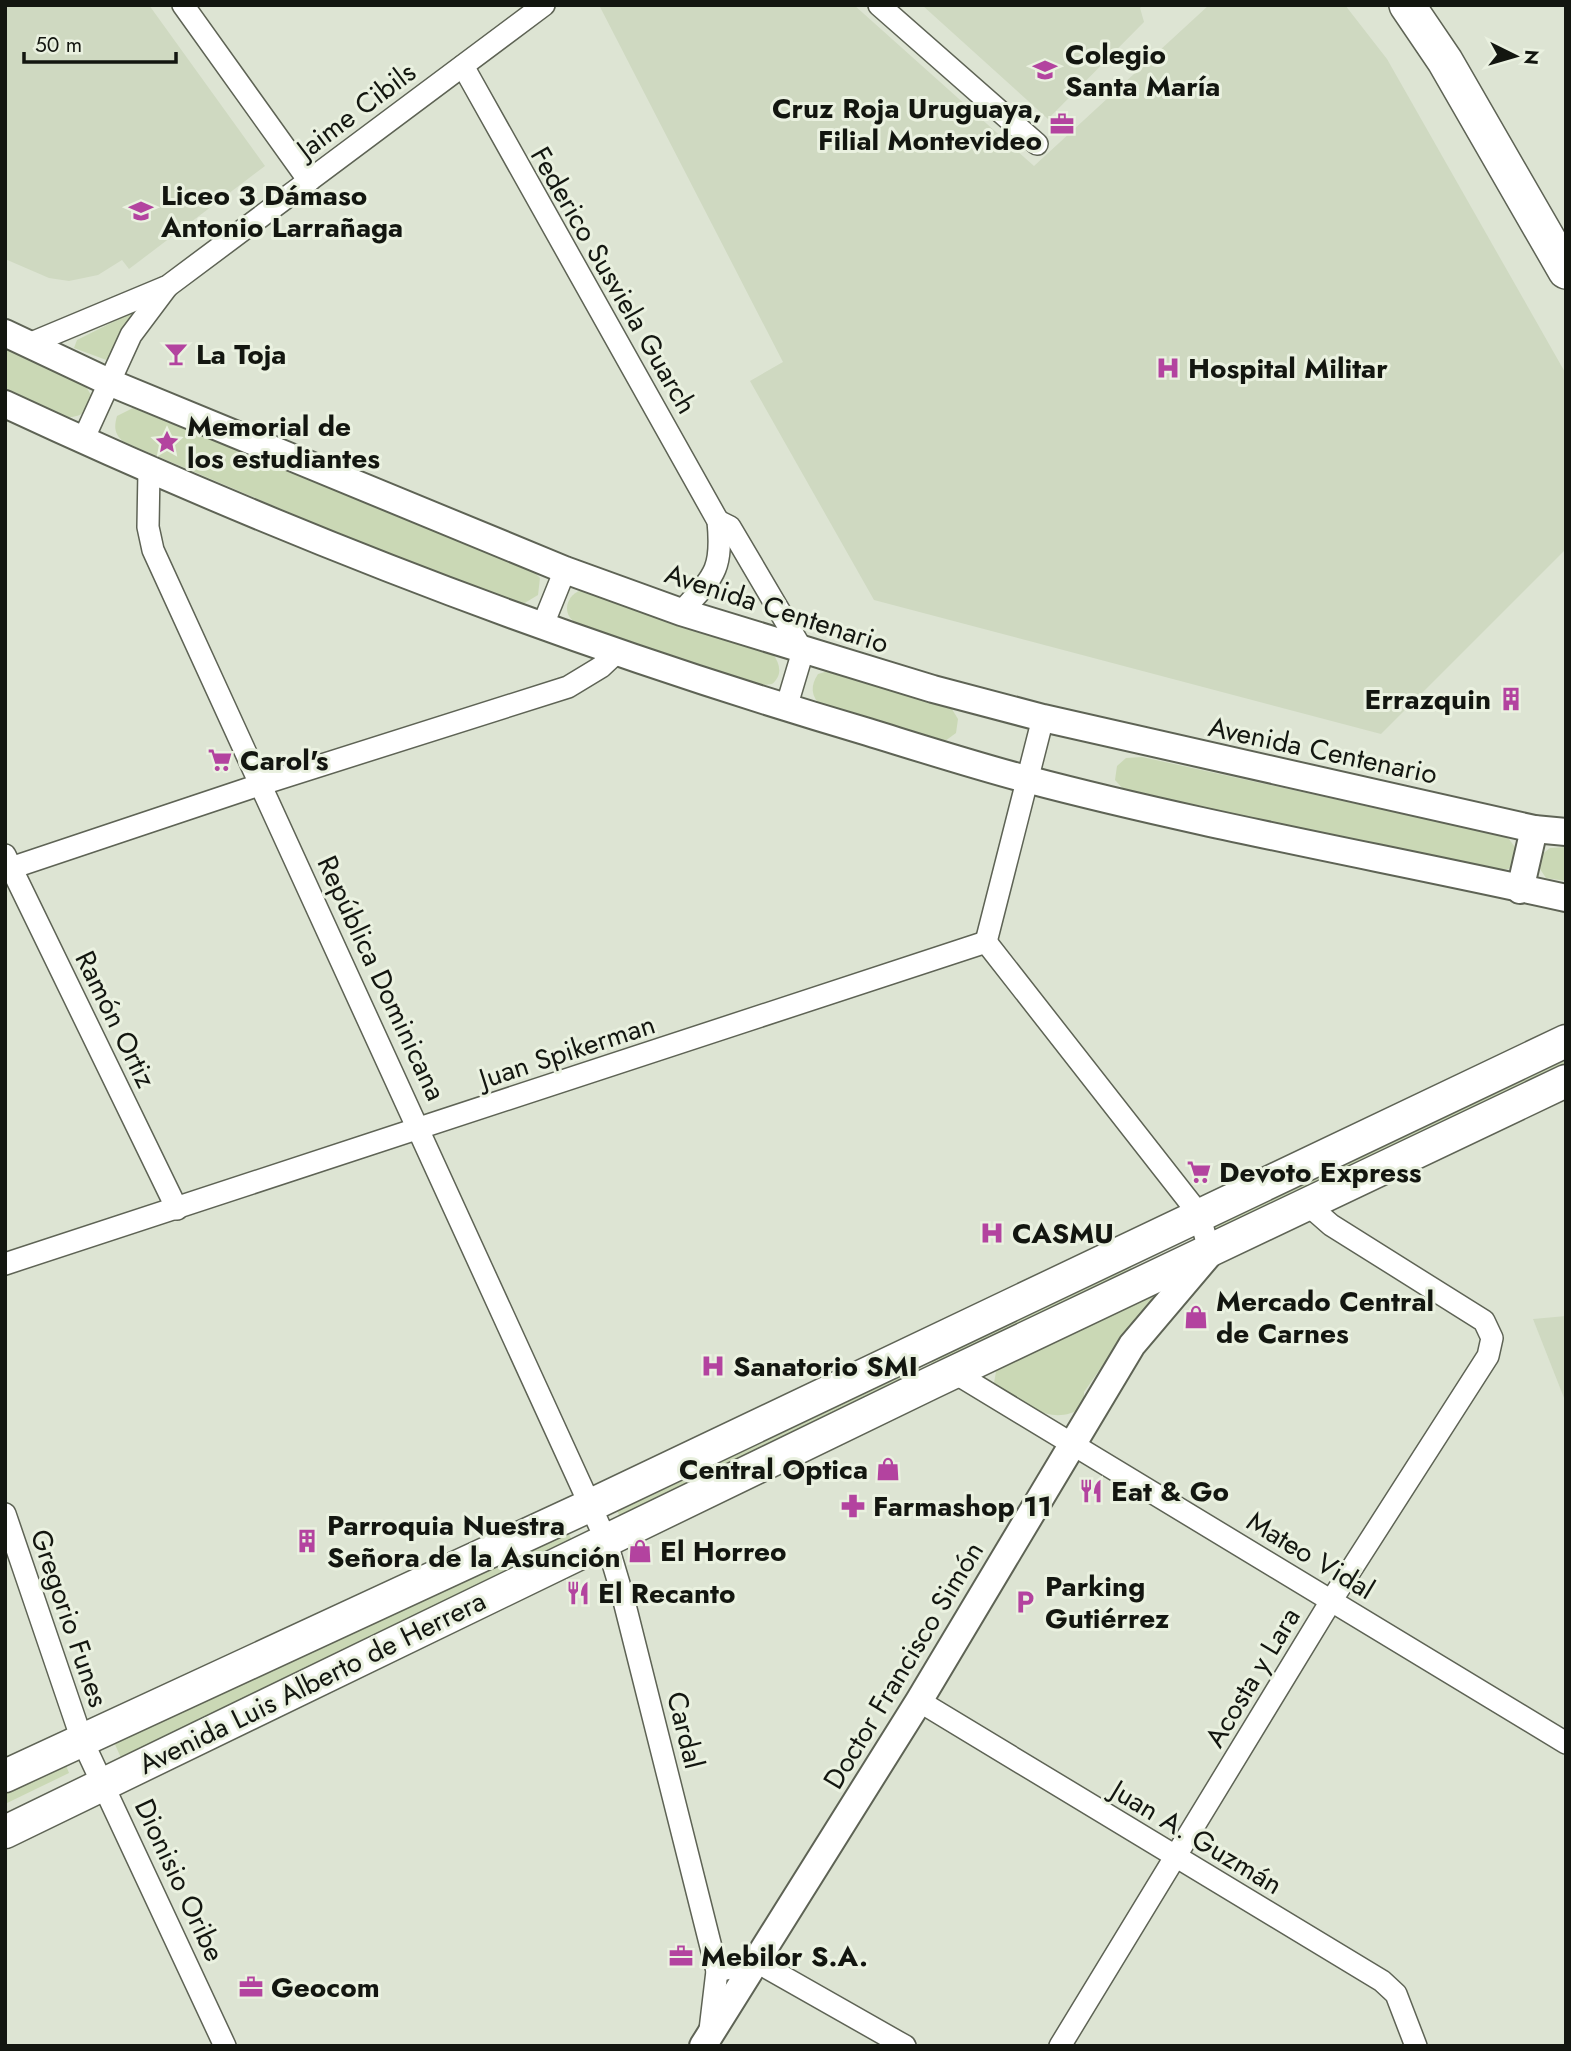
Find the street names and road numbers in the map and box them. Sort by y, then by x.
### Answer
street label: Jaime Cibils [285,52,424,171]
street label: Federico Susviela Guarch [520,139,707,422]
street label: Avenida Centenario [660,553,894,664]
street label: Avenida Centenario [1205,706,1441,795]
street label: República Dominicana [307,849,456,1107]
street label: Ramón Ortiz [65,944,166,1095]
street label: Juan Spikerman [470,1004,660,1100]
street label: Mateo Vidal [1239,1501,1382,1610]
street label: Gregorio Funes [20,1524,119,1713]
street label: Doctor Francisco Simón [813,1534,994,1797]
street label: Avenida Luis Alberto de Herrera [132,1580,493,1785]
street label: Acosta y Lara [1194,1599,1310,1755]
street label: Cardal [656,1687,715,1773]
street label: Juan A. Guzmán [1100,1768,1290,1905]
street label: Dionisio Oribe [124,1792,235,1968]

